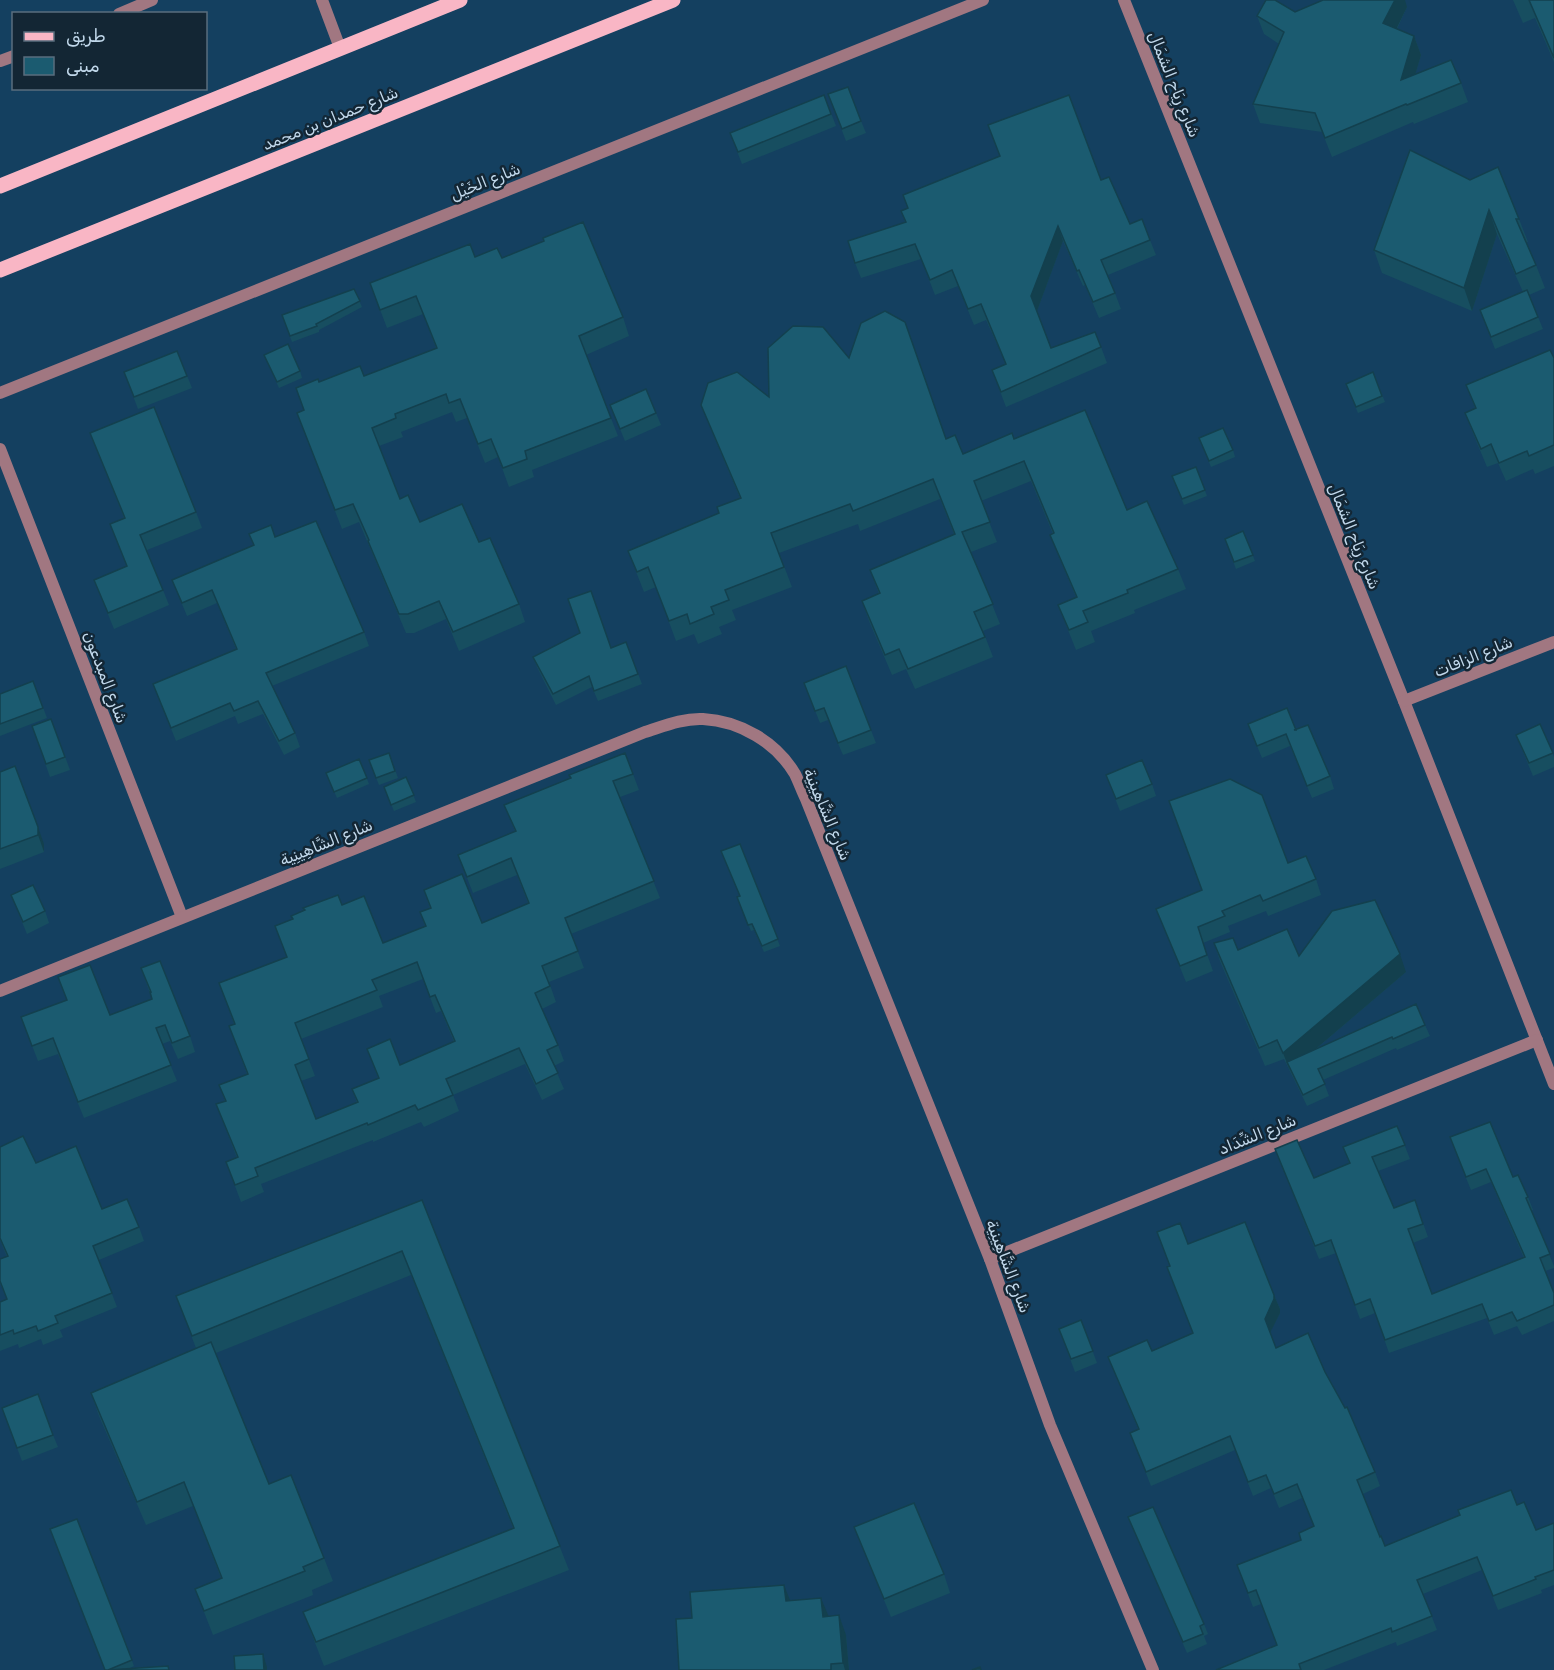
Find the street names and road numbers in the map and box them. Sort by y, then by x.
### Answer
street label: شارع رِيَاح الشمَال [1142,28,1204,141]
street label: شارع حمدان بن محمد [260,83,401,156]
street label: شارع الخَيْل [447,159,524,206]
street label: شارع رِيَاح الشمَال [1322,480,1384,593]
street label: شارع المبدعون [77,629,132,726]
street label: شارع الزافات [1431,632,1516,683]
street label: شارع الشَّاهِينِية [798,765,856,864]
street label: شارع الشَّاهِينِية [277,815,376,872]
street label: شارع الشِّدَاد [1216,1110,1300,1161]
street label: شارع الشَّاهِينِية [980,1217,1035,1316]

